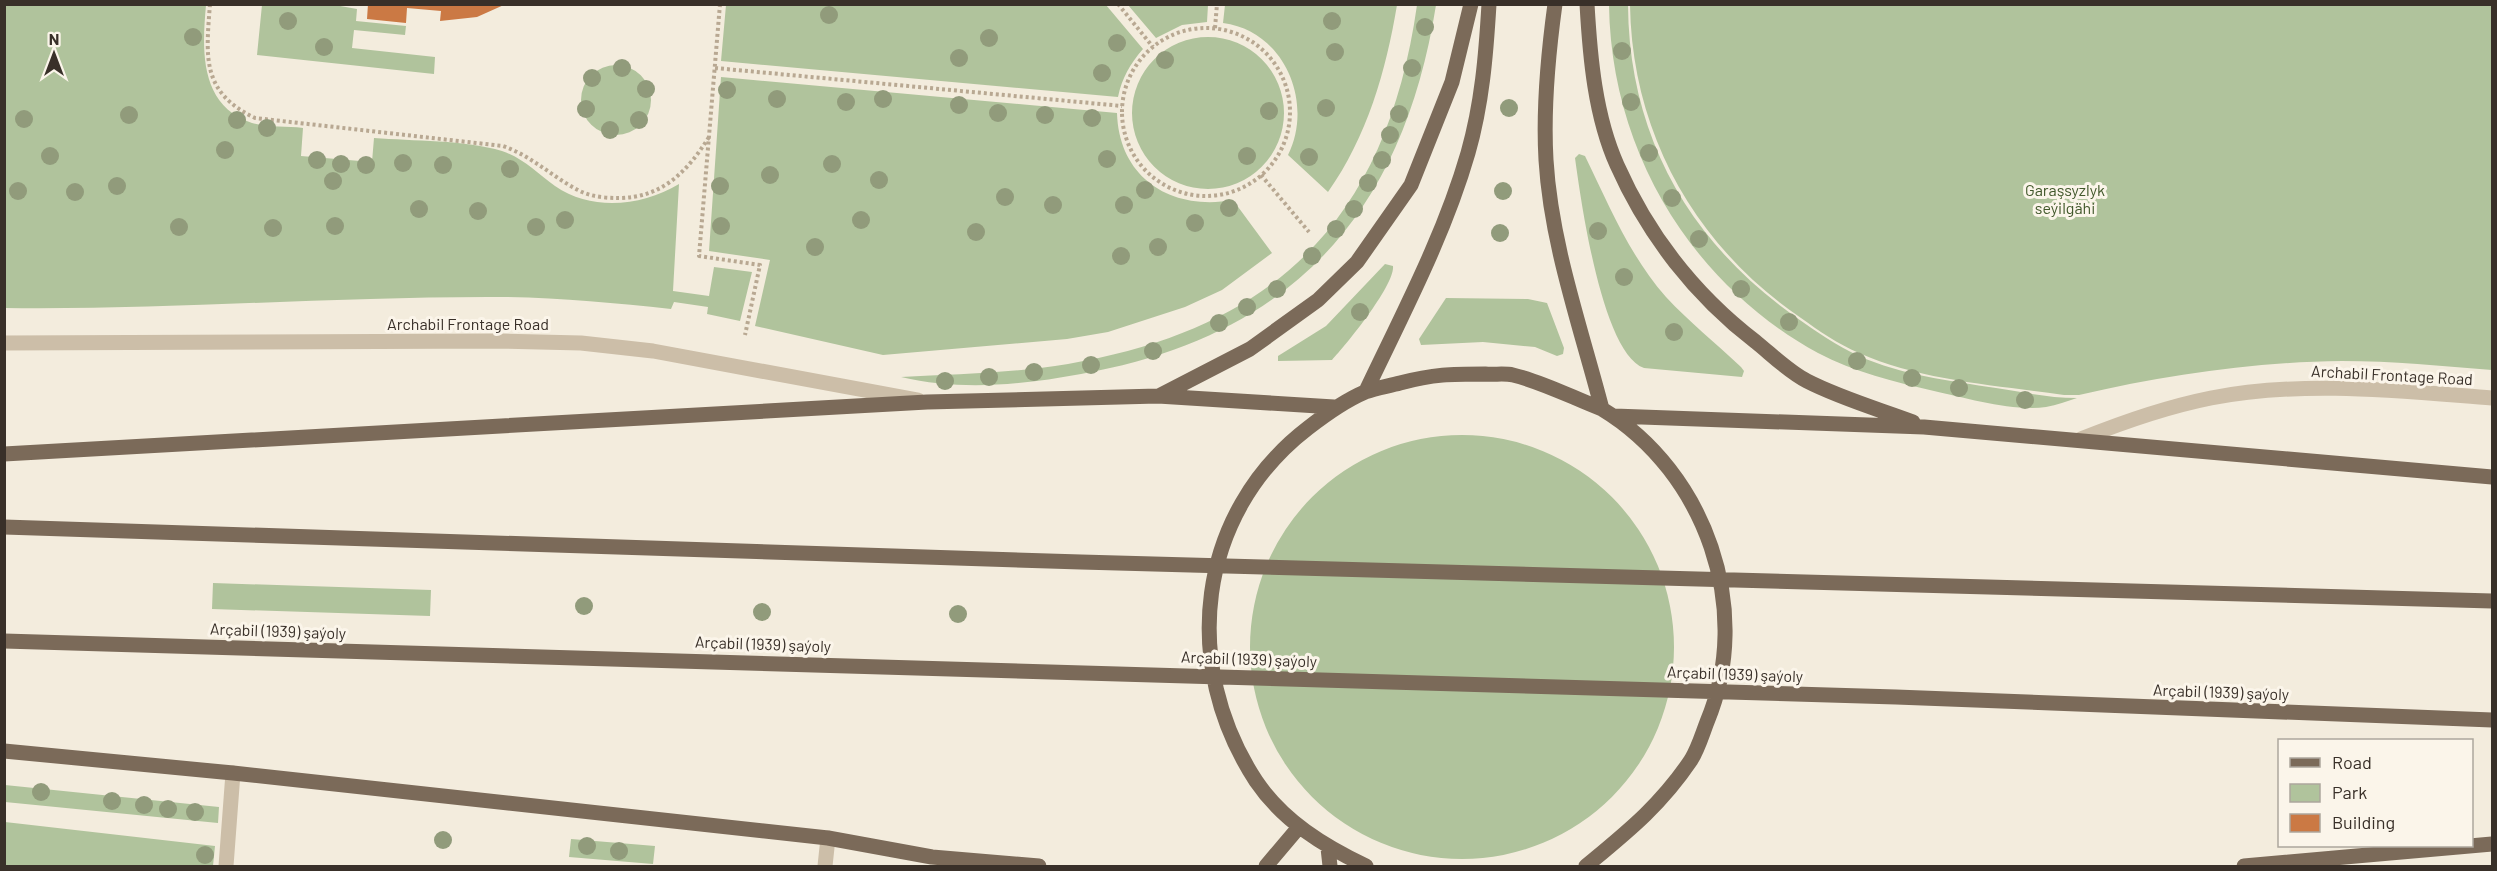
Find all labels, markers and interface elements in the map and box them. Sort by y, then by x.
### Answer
north arrow [24,24,84,84]
text: N [49,29,59,48]
park label: Garaşsyzlyk seýilgähi [2025,180,2105,217]
street label: Archabil Frontage Road [387,314,549,333]
street label: Archabil Frontage Road [2311,361,2473,388]
street label: Arçabil (1939) şaýoly [210,619,347,642]
street label: Arçabil (1939) şaýoly [695,632,832,655]
street label: Arçabil (1939) şaýoly [1181,647,1318,670]
street label: Arçabil (1939) şaýoly [1667,662,1804,685]
street label: Arçabil (1939) şaýoly [2153,680,2290,703]
legend [2278,739,2473,847]
text: Road [2332,751,2372,773]
text: Park [2332,781,2367,803]
text: Building [2332,811,2395,833]

